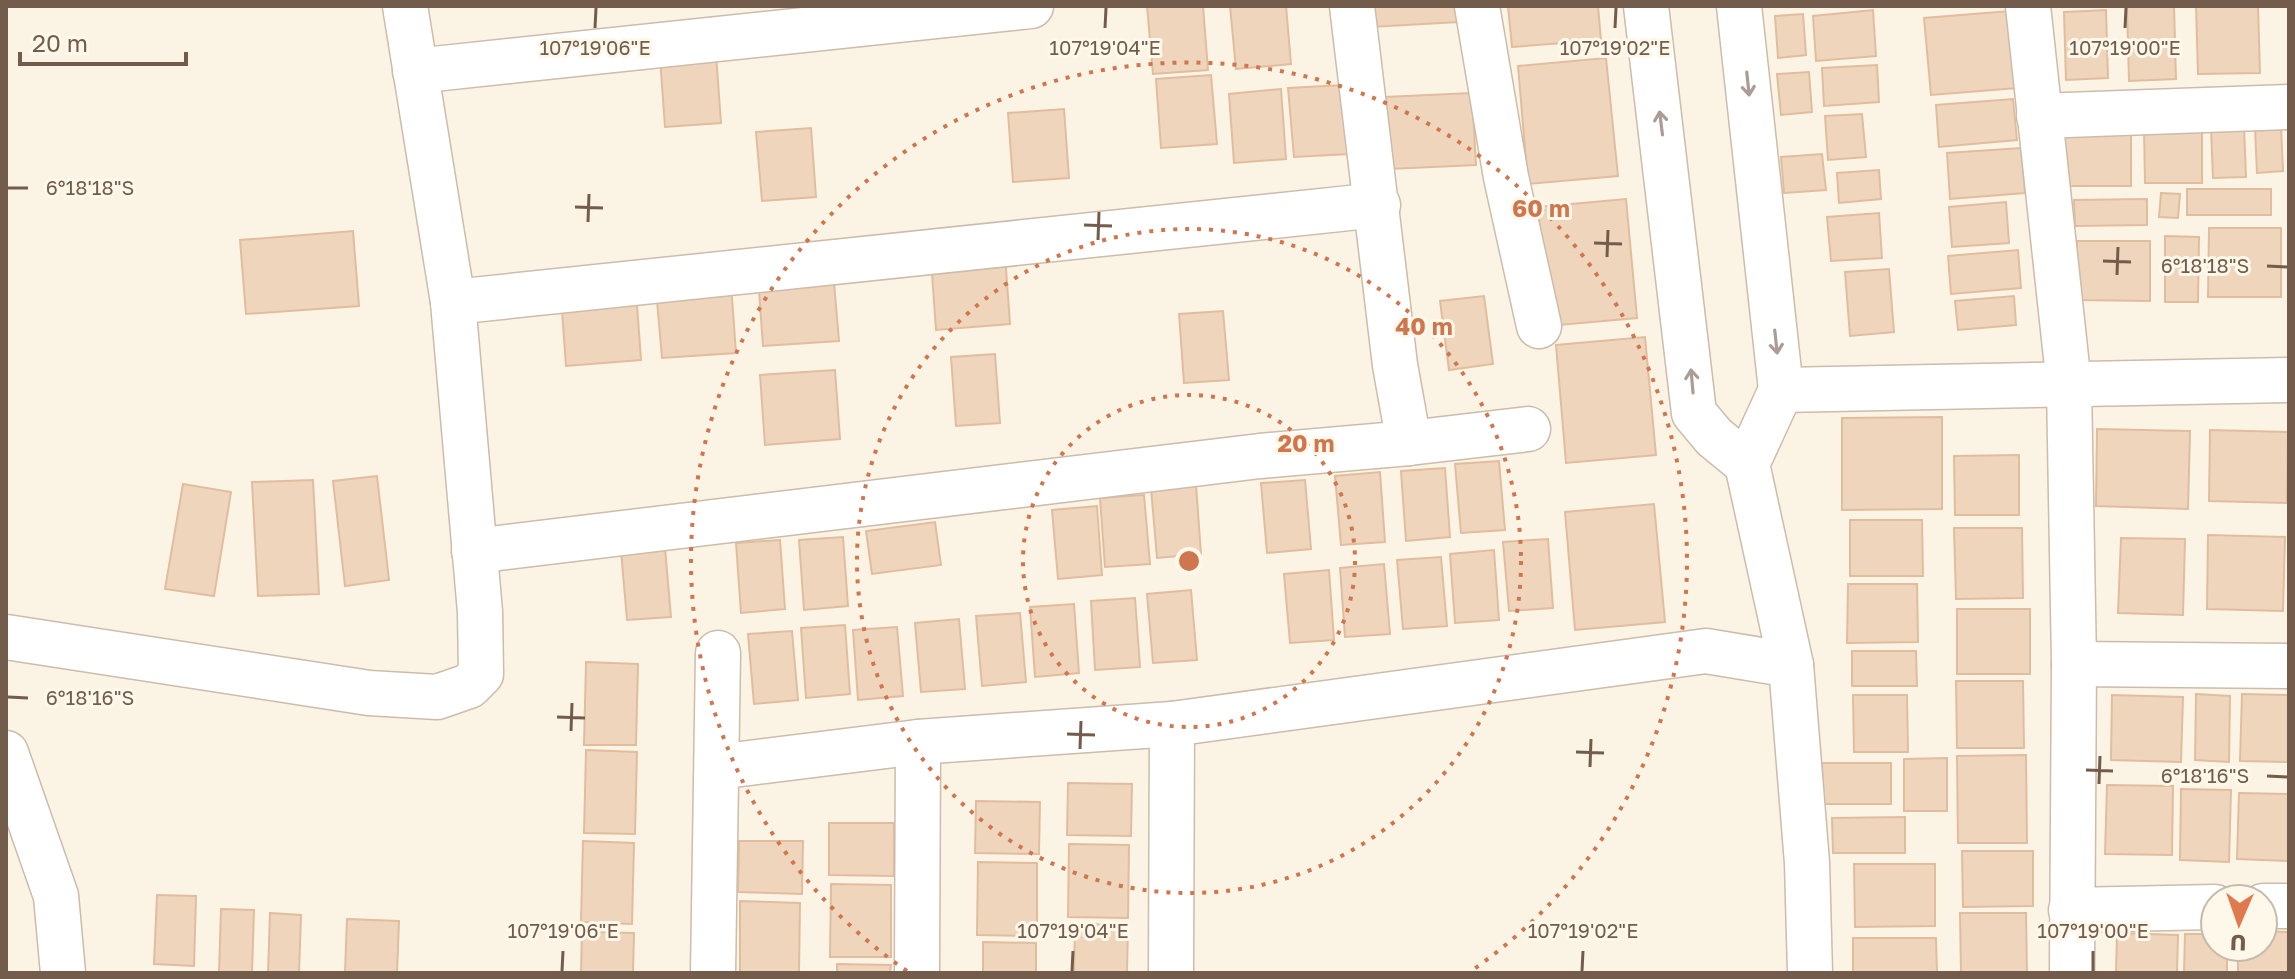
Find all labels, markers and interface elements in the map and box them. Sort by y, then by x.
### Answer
scale bar [20,16,186,66]
text: 20 m [32,28,88,57]
text: 107°19'06"E [539,35,651,59]
text: 107°19'04"E [1049,35,1161,59]
text: 107°19'02"E [1560,35,1670,59]
text: 107°19'00"E [2069,35,2181,59]
one-way arrow [1741,70,1756,96]
one-way arrow [1653,111,1668,136]
text: 6°18'18"S [46,175,134,199]
text: 60 m [1512,193,1570,222]
text: 6°18'18"S [2161,253,2249,277]
text: 40 m [1395,311,1453,340]
one-way arrow [1768,328,1783,355]
one-way arrow [1684,368,1699,395]
text: 20 m [1277,428,1335,457]
centre of rings [1175,547,1203,575]
text: 6°18'16"S [46,685,134,709]
text: 6°18'16"S [2161,763,2249,787]
north arrow [2199,883,2279,963]
text: 107°19'06"E [507,918,619,942]
text: 107°19'04"E [1017,918,1129,942]
text: 107°19'02"E [1528,918,1638,942]
text: 107°19'00"E [2037,918,2149,942]
text: U [2230,930,2247,957]

